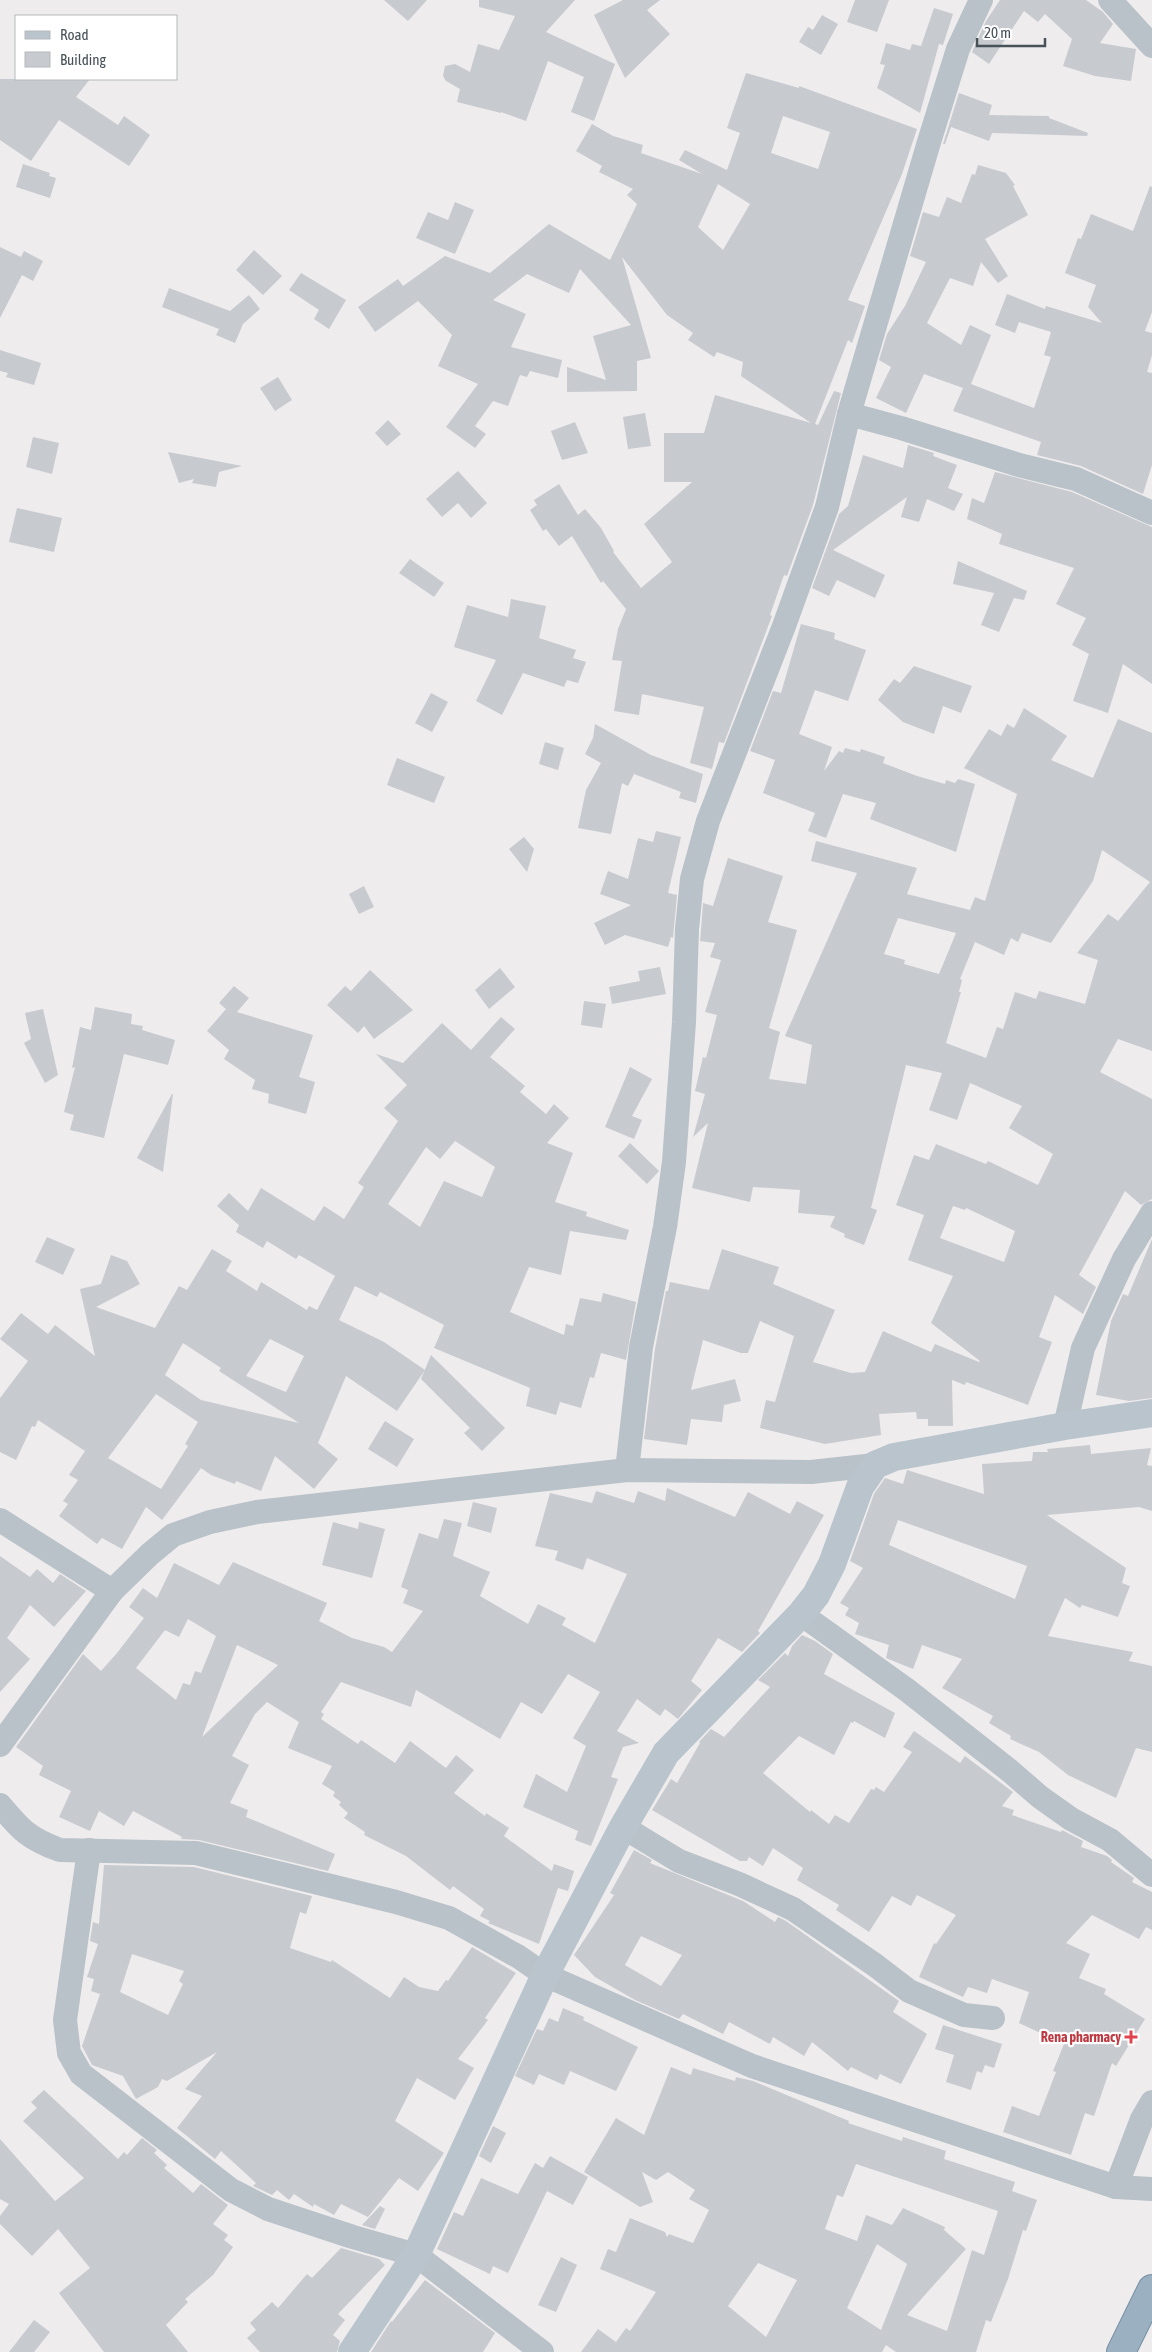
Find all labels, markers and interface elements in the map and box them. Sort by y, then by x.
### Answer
legend [15,15,178,80]
scale bar [977,15,1044,47]
text: 20 m [984,24,1011,41]
text: Road [60,26,89,43]
text: Building [60,51,106,68]
place label: Rena pharmacy [1041,2029,1121,2045]
marker: Rena pharmacy [1125,2031,1137,2043]

